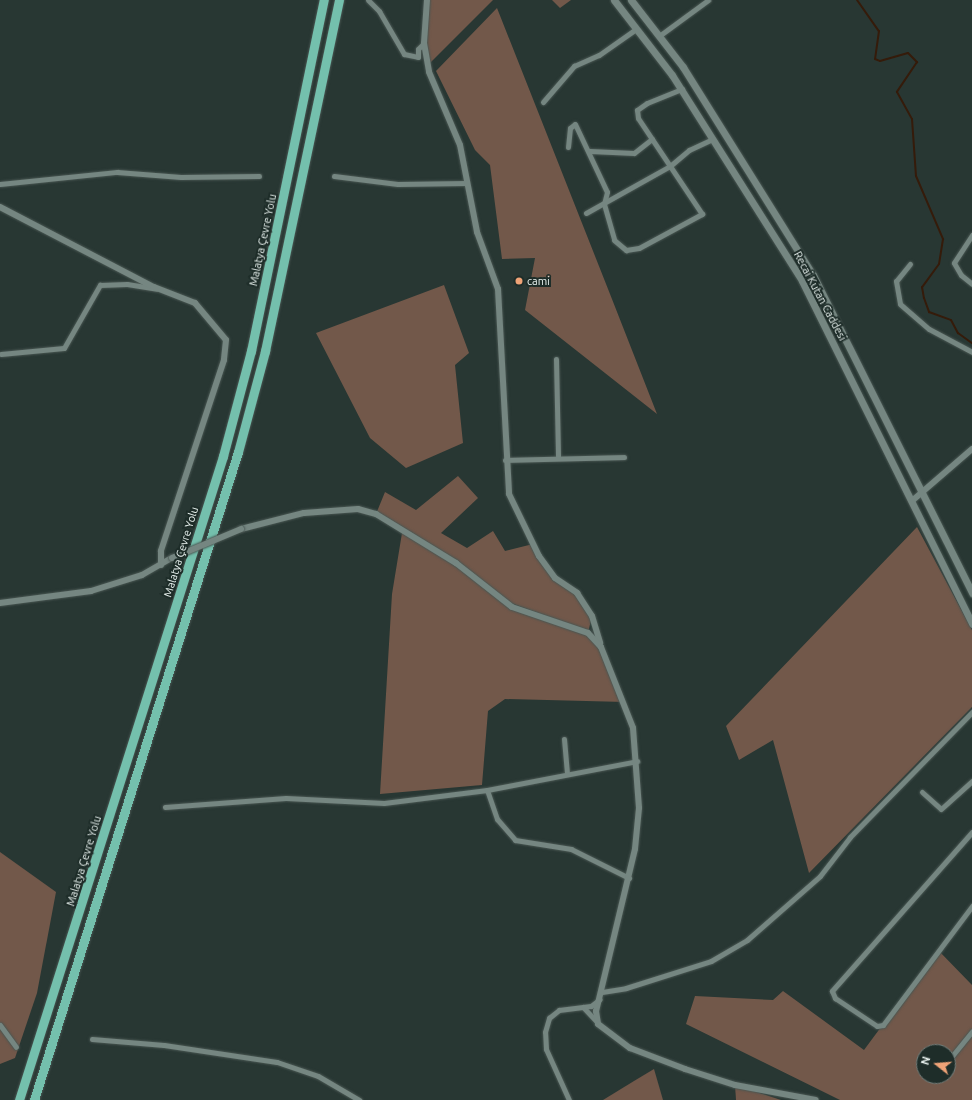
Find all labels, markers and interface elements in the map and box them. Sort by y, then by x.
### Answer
street label: Malatya Çevre Yolu [247,193,279,287]
street label: Recai Kutan Caddesi [791,249,849,343]
place label: cami [527,274,550,288]
marker: cami [514,276,524,286]
street label: Malatya Çevre Yolu [161,505,201,599]
street label: Malatya Çevre Yolu [64,814,104,908]
north arrow [916,1044,956,1084]
text: N [919,1055,932,1066]

